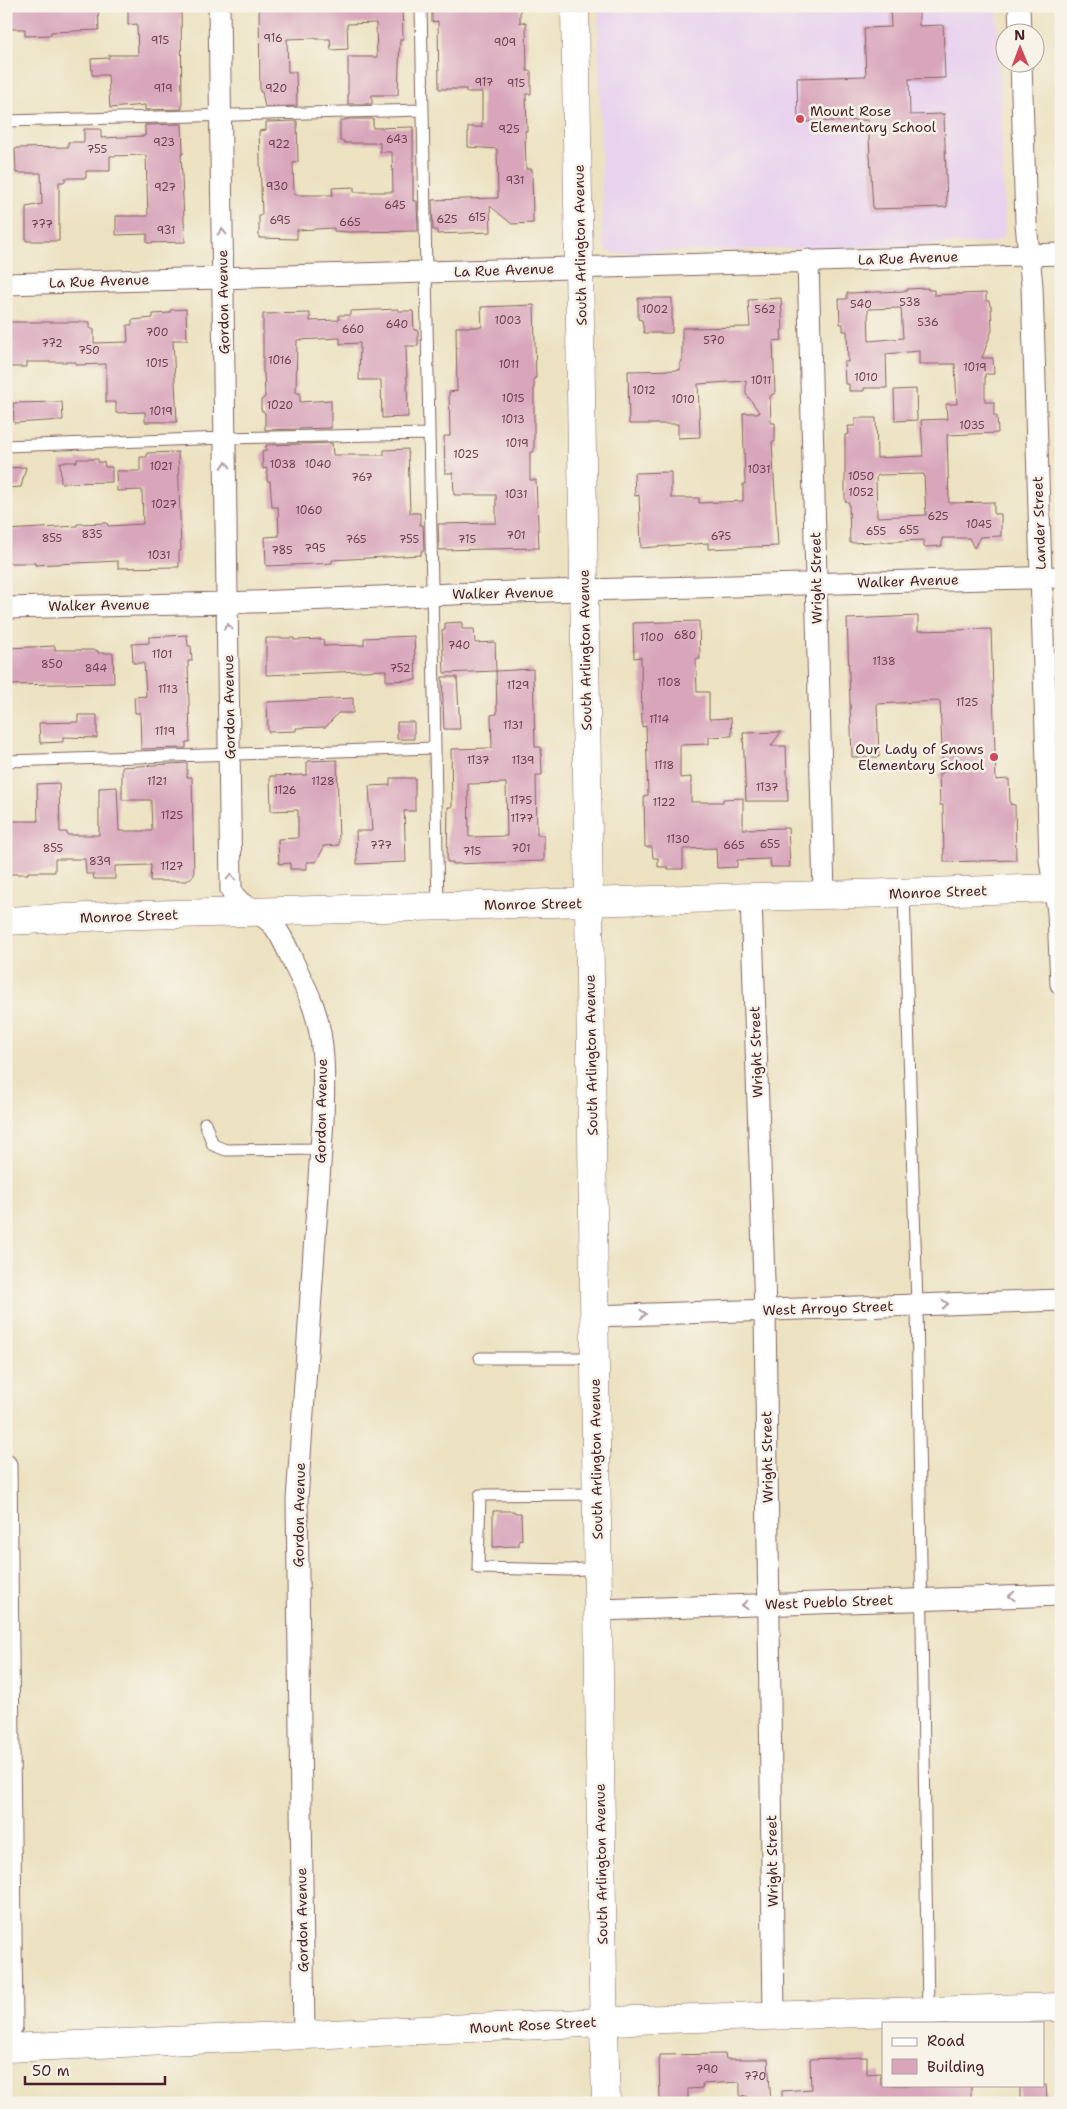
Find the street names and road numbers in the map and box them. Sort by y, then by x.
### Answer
street label: South Arlington Avenue [570,164,590,326]
street label: La Rue Avenue [858,247,959,269]
street label: Gordon Avenue [213,249,233,355]
street label: La Rue Avenue [454,259,555,281]
street label: La Rue Avenue [49,270,150,292]
street label: Lander Street [1028,476,1050,570]
street label: Wright Street [806,532,826,624]
street label: South Arlington Avenue [575,569,595,731]
street label: Walker Avenue [857,570,959,592]
street label: Walker Avenue [452,583,554,603]
street label: Walker Avenue [48,595,150,615]
street label: Gordon Avenue [219,654,239,760]
street label: Monroe Street [889,881,987,903]
street label: Monroe Street [484,894,582,914]
street label: Monroe Street [80,905,178,927]
street label: South Arlington Avenue [581,974,601,1136]
street label: Wright Street [745,1006,767,1098]
street label: Gordon Avenue [311,1058,331,1164]
street label: West Arroyo Street [762,1297,894,1319]
street label: South Arlington Avenue [586,1378,606,1540]
street label: Wright Street [757,1411,777,1503]
street label: Gordon Avenue [289,1462,309,1568]
street label: West Pueblo Street [764,1591,894,1613]
street label: South Arlington Avenue [591,1783,611,1945]
street label: Wright Street [762,1815,782,1907]
street label: Gordon Avenue [292,1867,312,1973]
street label: Mount Rose Street [469,2013,597,2037]

